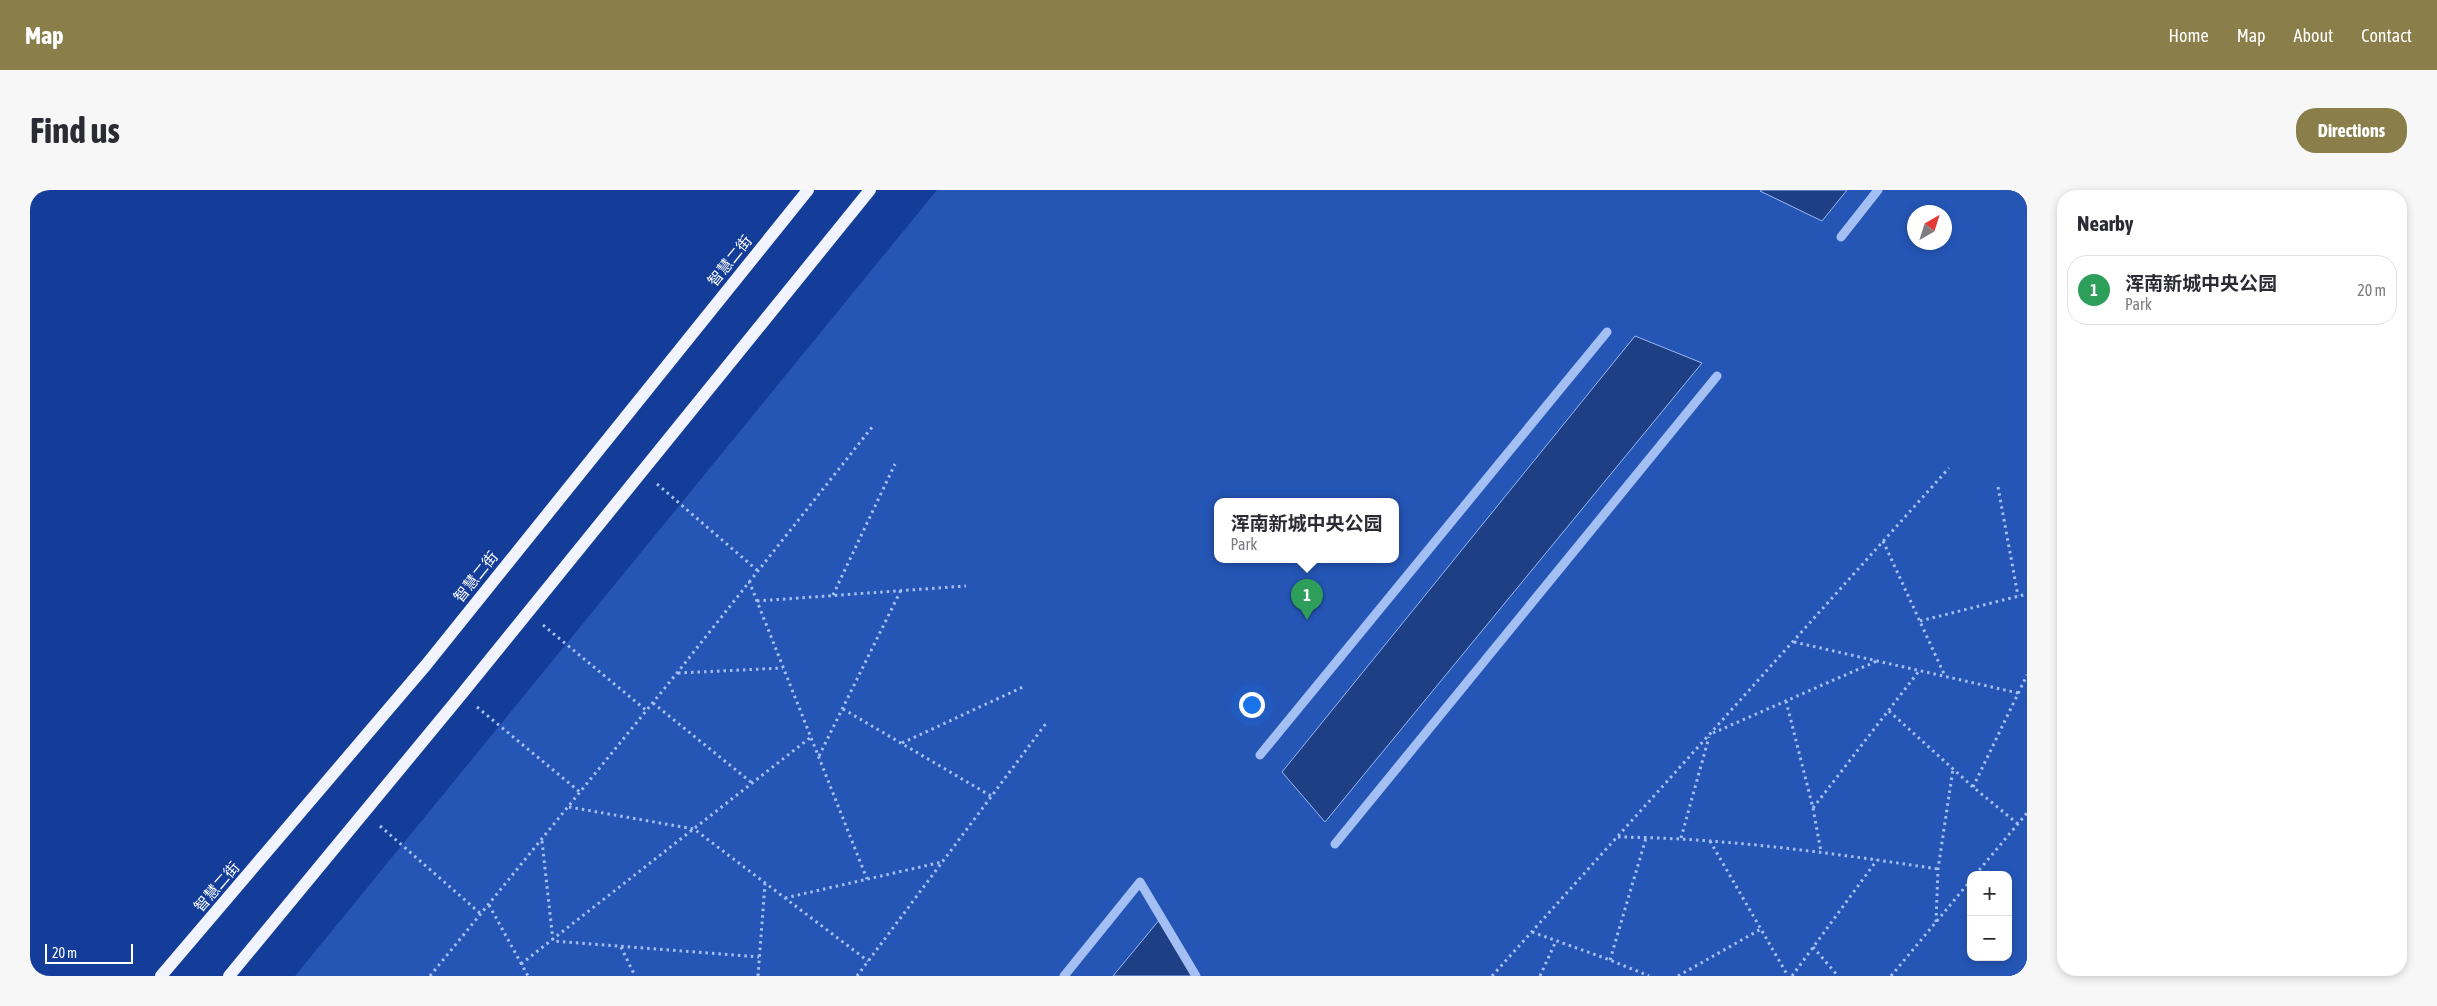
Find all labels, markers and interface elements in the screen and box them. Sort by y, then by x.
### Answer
text: Map [25,22,64,49]
text: Home [2169,25,2209,46]
text: Map [2237,25,2266,46]
text: About [2294,25,2333,46]
text: Contact [2361,25,2412,46]
button: Directions [2296,108,2407,153]
text: Find us [30,110,120,150]
north arrow [1907,205,1952,250]
text: Nearby [2077,211,2133,235]
street label: 智慧二街 [704,232,755,289]
text: 浑南新城中央公园 [2125,272,2277,294]
text: 1 [2090,281,2098,299]
text: 20 m [2357,281,2386,299]
text: Park [2125,295,2152,313]
popup [1214,498,1399,563]
text: 浑南新城中央公园 [1230,512,1383,534]
text: Park [1230,535,1257,553]
street label: 智慧二街 [450,548,501,605]
pin: 1 [1291,579,1323,620]
your location [1239,692,1265,718]
street label: 智慧二街 [191,858,243,915]
map controls [1967,871,2012,961]
button: + [1967,871,2012,916]
button: − [1967,916,2012,961]
scale bar [45,941,132,964]
text: 20 m [52,945,77,961]

